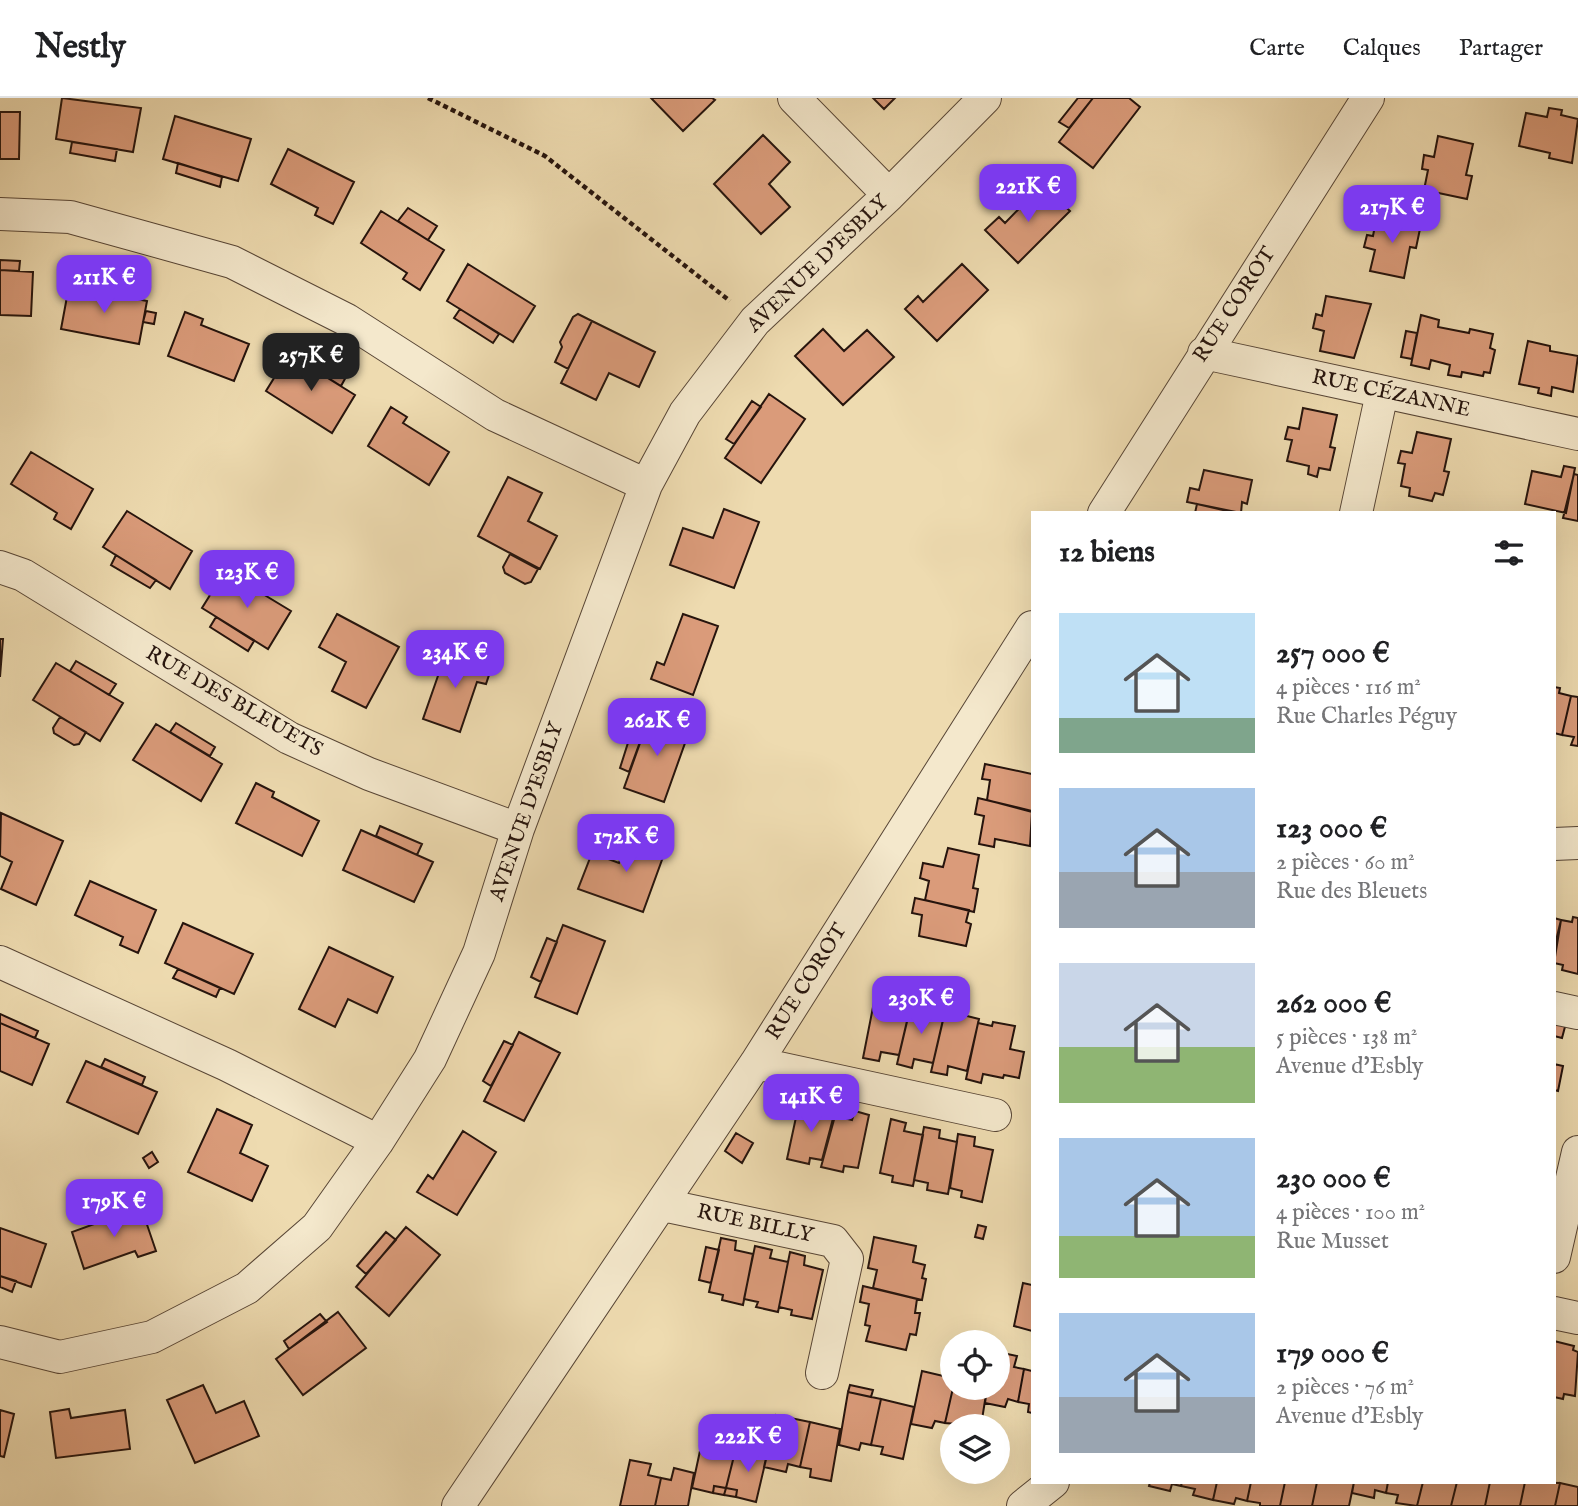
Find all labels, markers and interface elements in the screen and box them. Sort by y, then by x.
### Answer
text: Nestly [35,27,126,69]
text: Carte [1249,33,1305,64]
text: Calques [1343,33,1421,64]
text: Partager [1459,33,1543,64]
pin: 221K € [971,164,1085,224]
text: 221K € [995,172,1061,201]
pin: 217K € [1335,186,1449,245]
street label: AVENUE D'ESBLY [741,188,896,339]
text: 217K € [1359,193,1425,222]
street label: RUE COROT [1188,242,1283,368]
pin: 211K € [47,256,161,315]
text: 211K € [72,263,136,292]
pin: 257K € [254,334,368,393]
text: 257K € [279,341,343,370]
street label: RUE CÉZANNE [1309,363,1473,424]
text: 12 biens [1059,534,1155,572]
icon: filters [1490,534,1528,572]
pin: 123K € [190,550,304,610]
text: 123K € [215,558,279,587]
pin: 234K € [398,630,512,690]
text: 257 000 € [1276,635,1390,673]
text: 234K € [422,638,488,667]
street label: RUE DES BLEUETS [141,640,327,764]
icon: home [1115,641,1199,725]
text: 4 pièces · 116 m² [1276,673,1421,702]
pin: 262K € [600,698,714,758]
text: Rue Charles Péguy [1276,702,1457,731]
text: 262K € [624,706,690,735]
street label: AVENUE D'ESBLY [483,718,571,906]
text: 123 000 € [1276,810,1387,848]
pin: 172K € [569,814,683,874]
icon: home [1115,816,1199,900]
text: 172K € [593,822,659,851]
text: 2 pièces · 60 m² [1276,848,1415,877]
text: Rue des Bleuets [1276,877,1427,906]
street label: RUE COROT [760,918,854,1045]
pin: 230K € [864,976,978,1036]
text: 230K € [888,984,954,1013]
text: 262 000 € [1276,985,1392,1023]
icon: home [1115,991,1199,1075]
text: 5 pièces · 138 m² [1276,1023,1417,1052]
text: Avenue d'Esbly [1276,1052,1423,1081]
pin: 141K € [754,1074,868,1134]
text: 141K € [779,1082,843,1111]
text: 230 000 € [1276,1160,1391,1198]
icon: home [1115,1166,1199,1250]
pin: 179K € [57,1180,171,1239]
text: 179K € [82,1187,146,1216]
street label: RUE BILLY [694,1198,817,1250]
text: 4 pièces · 100 m² [1276,1198,1425,1227]
text: Rue Musset [1276,1227,1389,1256]
map controls [940,1330,1010,1484]
button: locate [940,1330,1010,1400]
text: 179 000 € [1276,1335,1389,1373]
icon: home [1115,1341,1199,1425]
text: 2 pièces · 76 m² [1276,1373,1414,1402]
text: Avenue d'Esbly [1276,1402,1423,1431]
pin: 222K € [691,1414,805,1474]
button: layers [940,1414,1010,1484]
text: 222K € [714,1422,782,1451]

